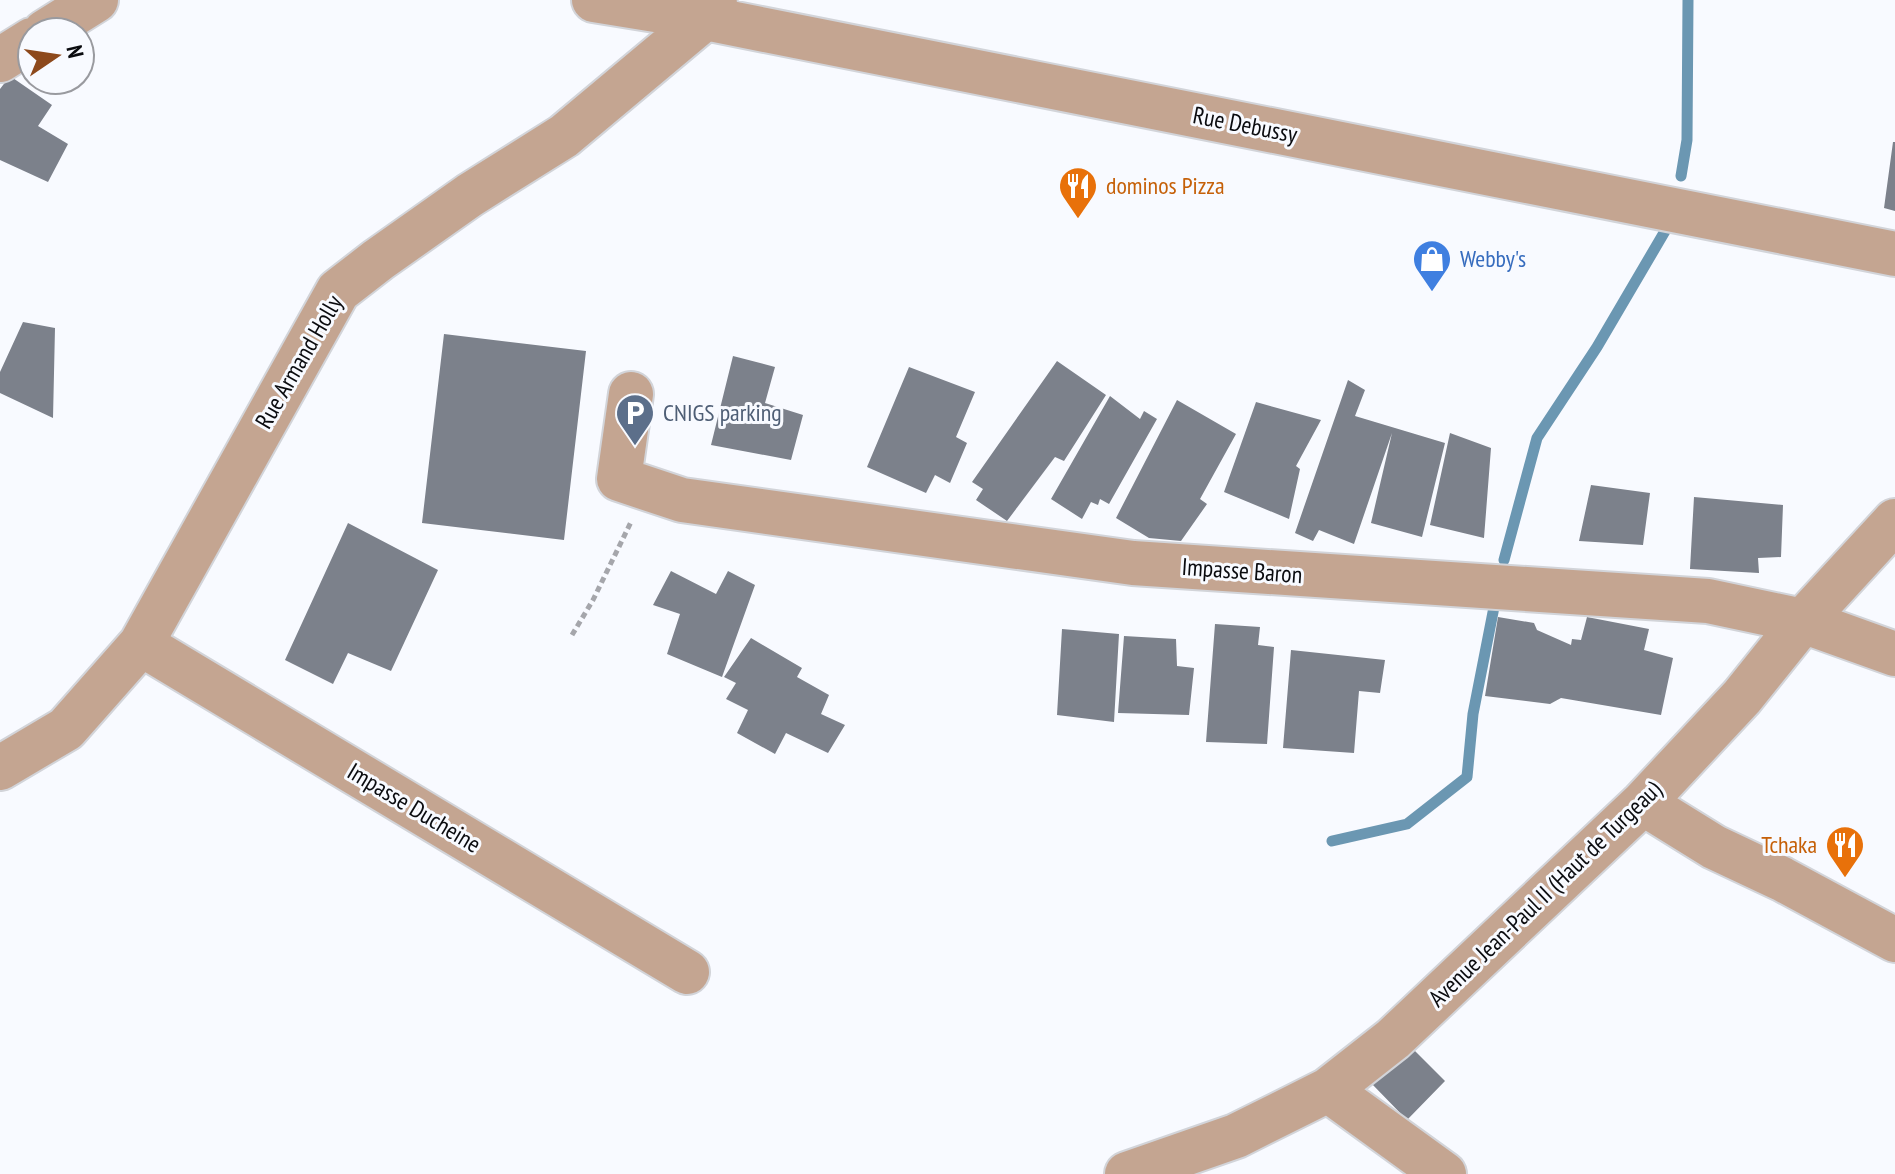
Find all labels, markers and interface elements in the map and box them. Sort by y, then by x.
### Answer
north arrow [16,16,96,96]
text: N [61,43,90,60]
street label: Rue Debussy [1190,99,1300,150]
restaurant icon: dominos Pizza [1057,165,1099,220]
place label: dominos Pizza [1106,170,1225,201]
shop icon: Webby's [1411,238,1453,293]
place label: Webby's [1460,243,1526,274]
street label: Rue Armand Holly [248,290,349,434]
parking icon: CNIGS parking [614,392,656,447]
place label: CNIGS parking [663,397,782,428]
street label: Impasse Baron [1181,551,1303,590]
street label: Impasse Ducheine [342,756,487,860]
street label: Avenue Jean-Paul II (Haut de Turgeau) [1422,774,1668,1013]
restaurant icon: Tchaka [1824,824,1866,879]
place label: Tchaka [1761,829,1817,860]

